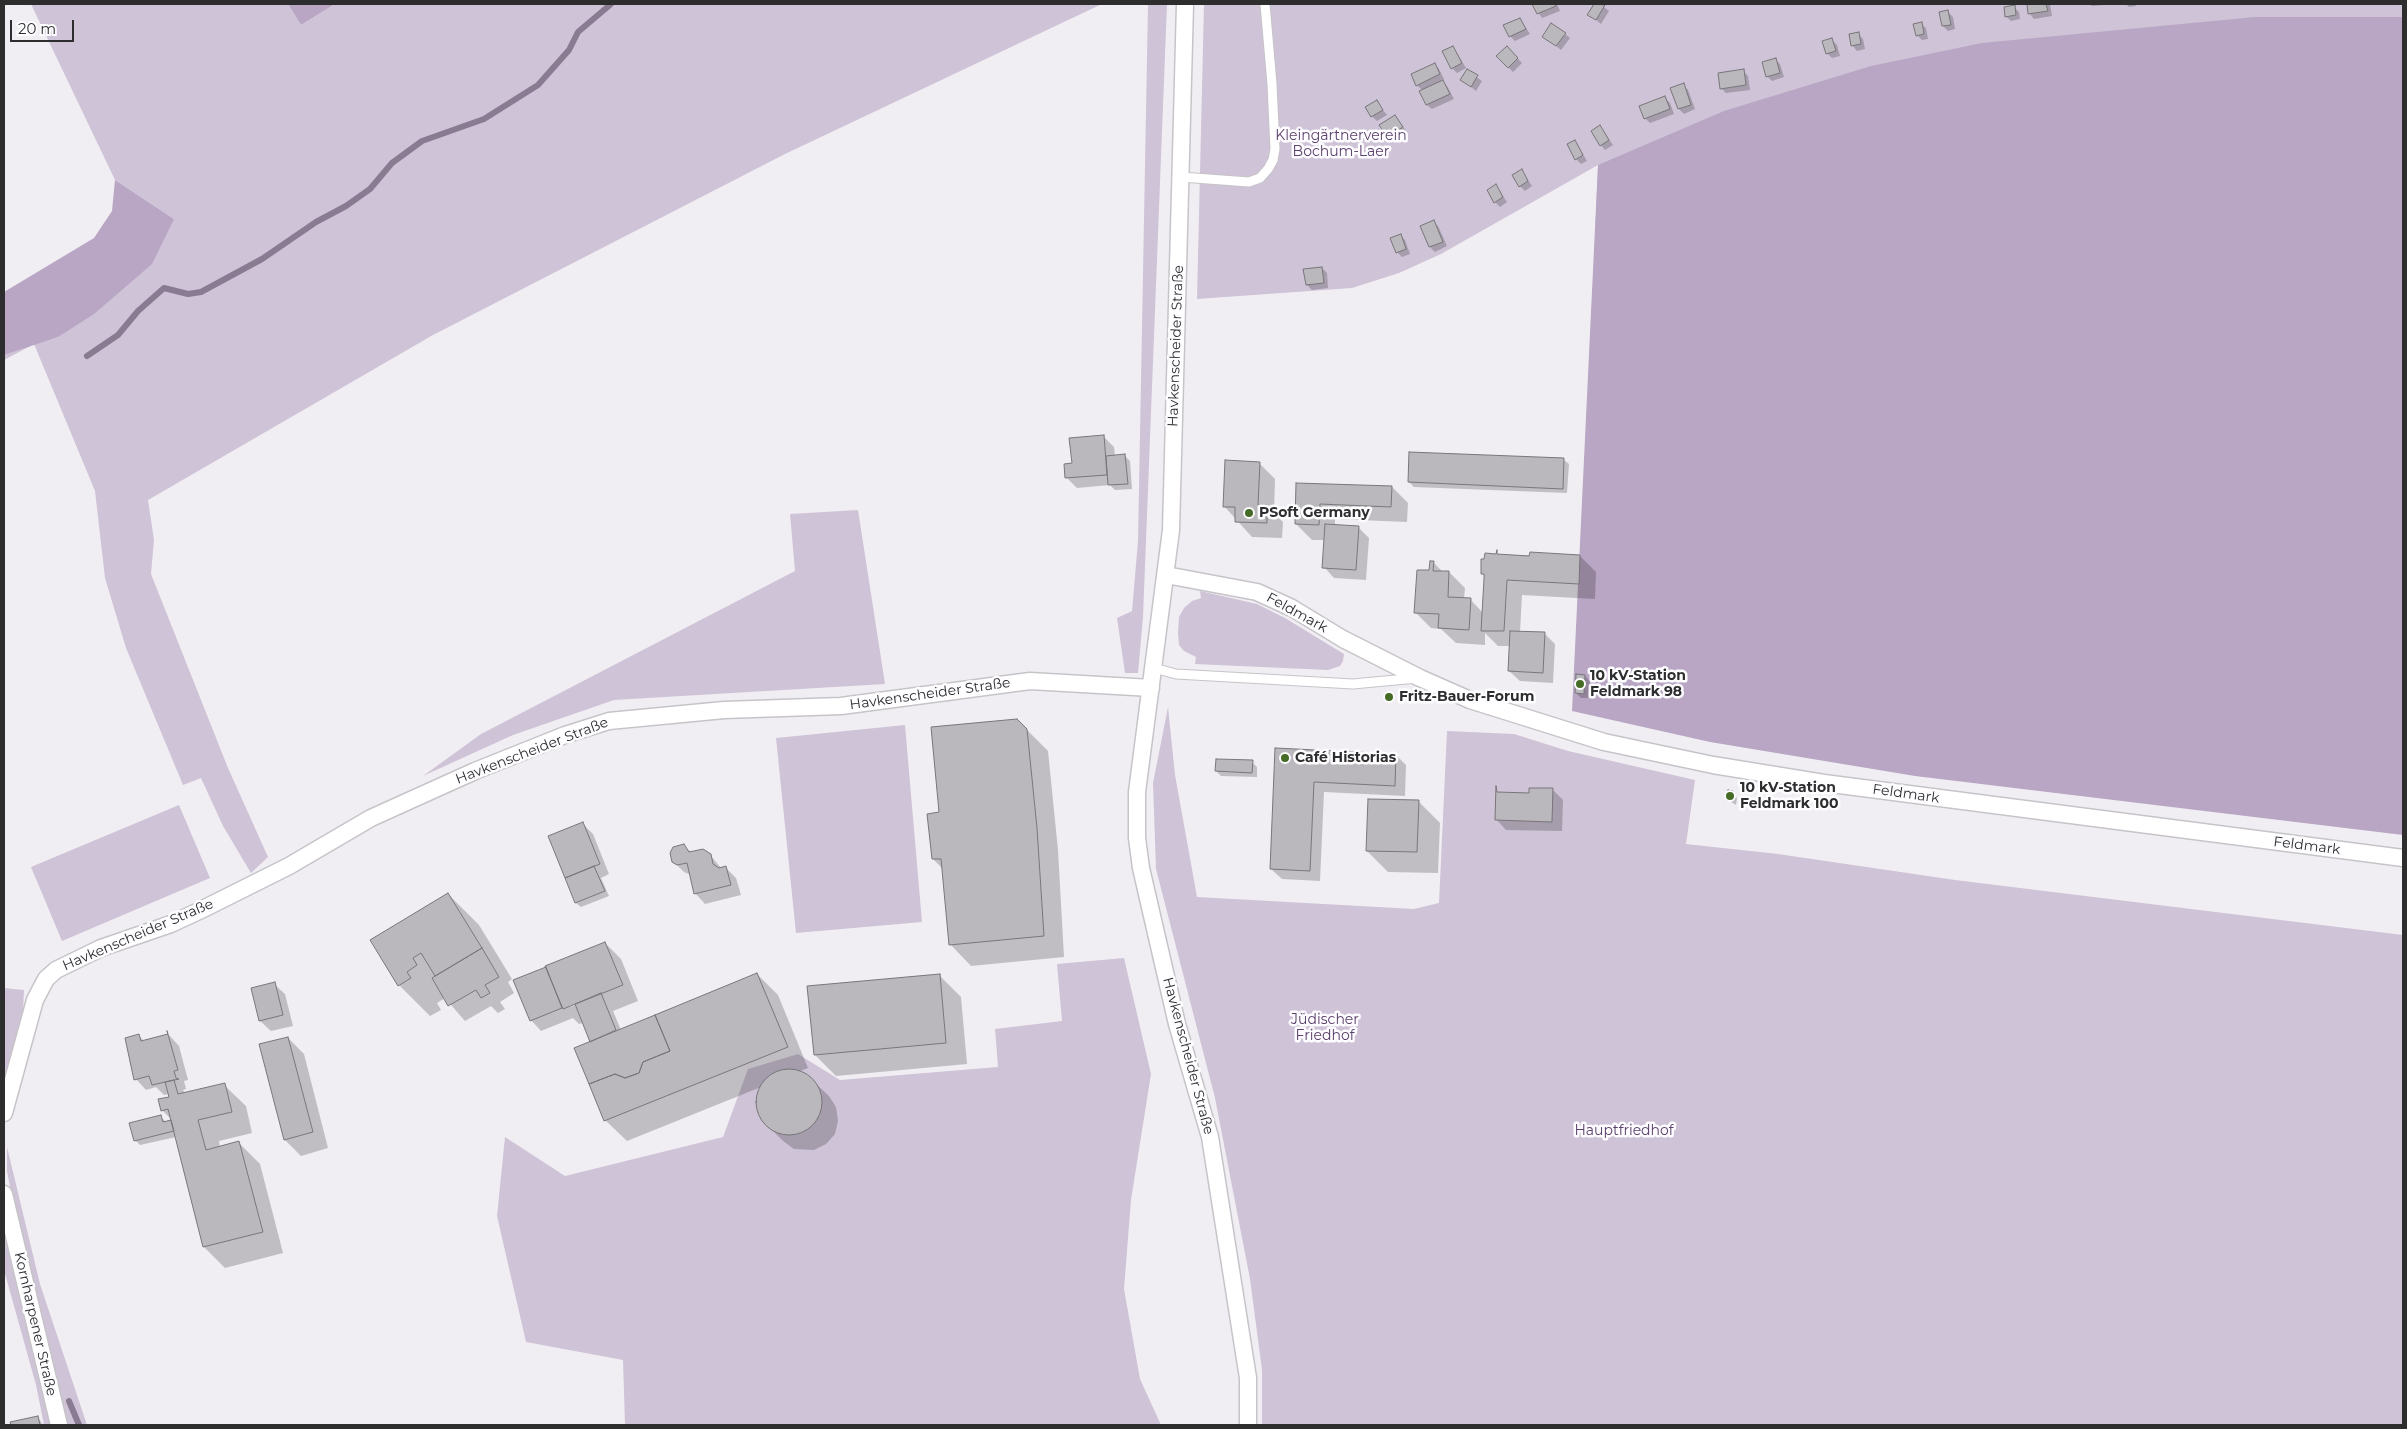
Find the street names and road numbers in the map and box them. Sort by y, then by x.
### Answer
street label: Havkenscheider Straße [1165,265,1187,427]
street label: Feldmark [1263,589,1331,637]
street label: Havkenscheider Straße [849,674,1011,714]
street label: Havkenscheider Straße [453,714,611,788]
street label: Feldmark [1871,781,1941,807]
street label: Feldmark [2273,834,2341,858]
street label: Havkenscheider Straße [60,896,216,974]
street label: Havkenscheider Straße [1159,976,1217,1136]
street label: Kornharpener Straße [10,1250,60,1398]

